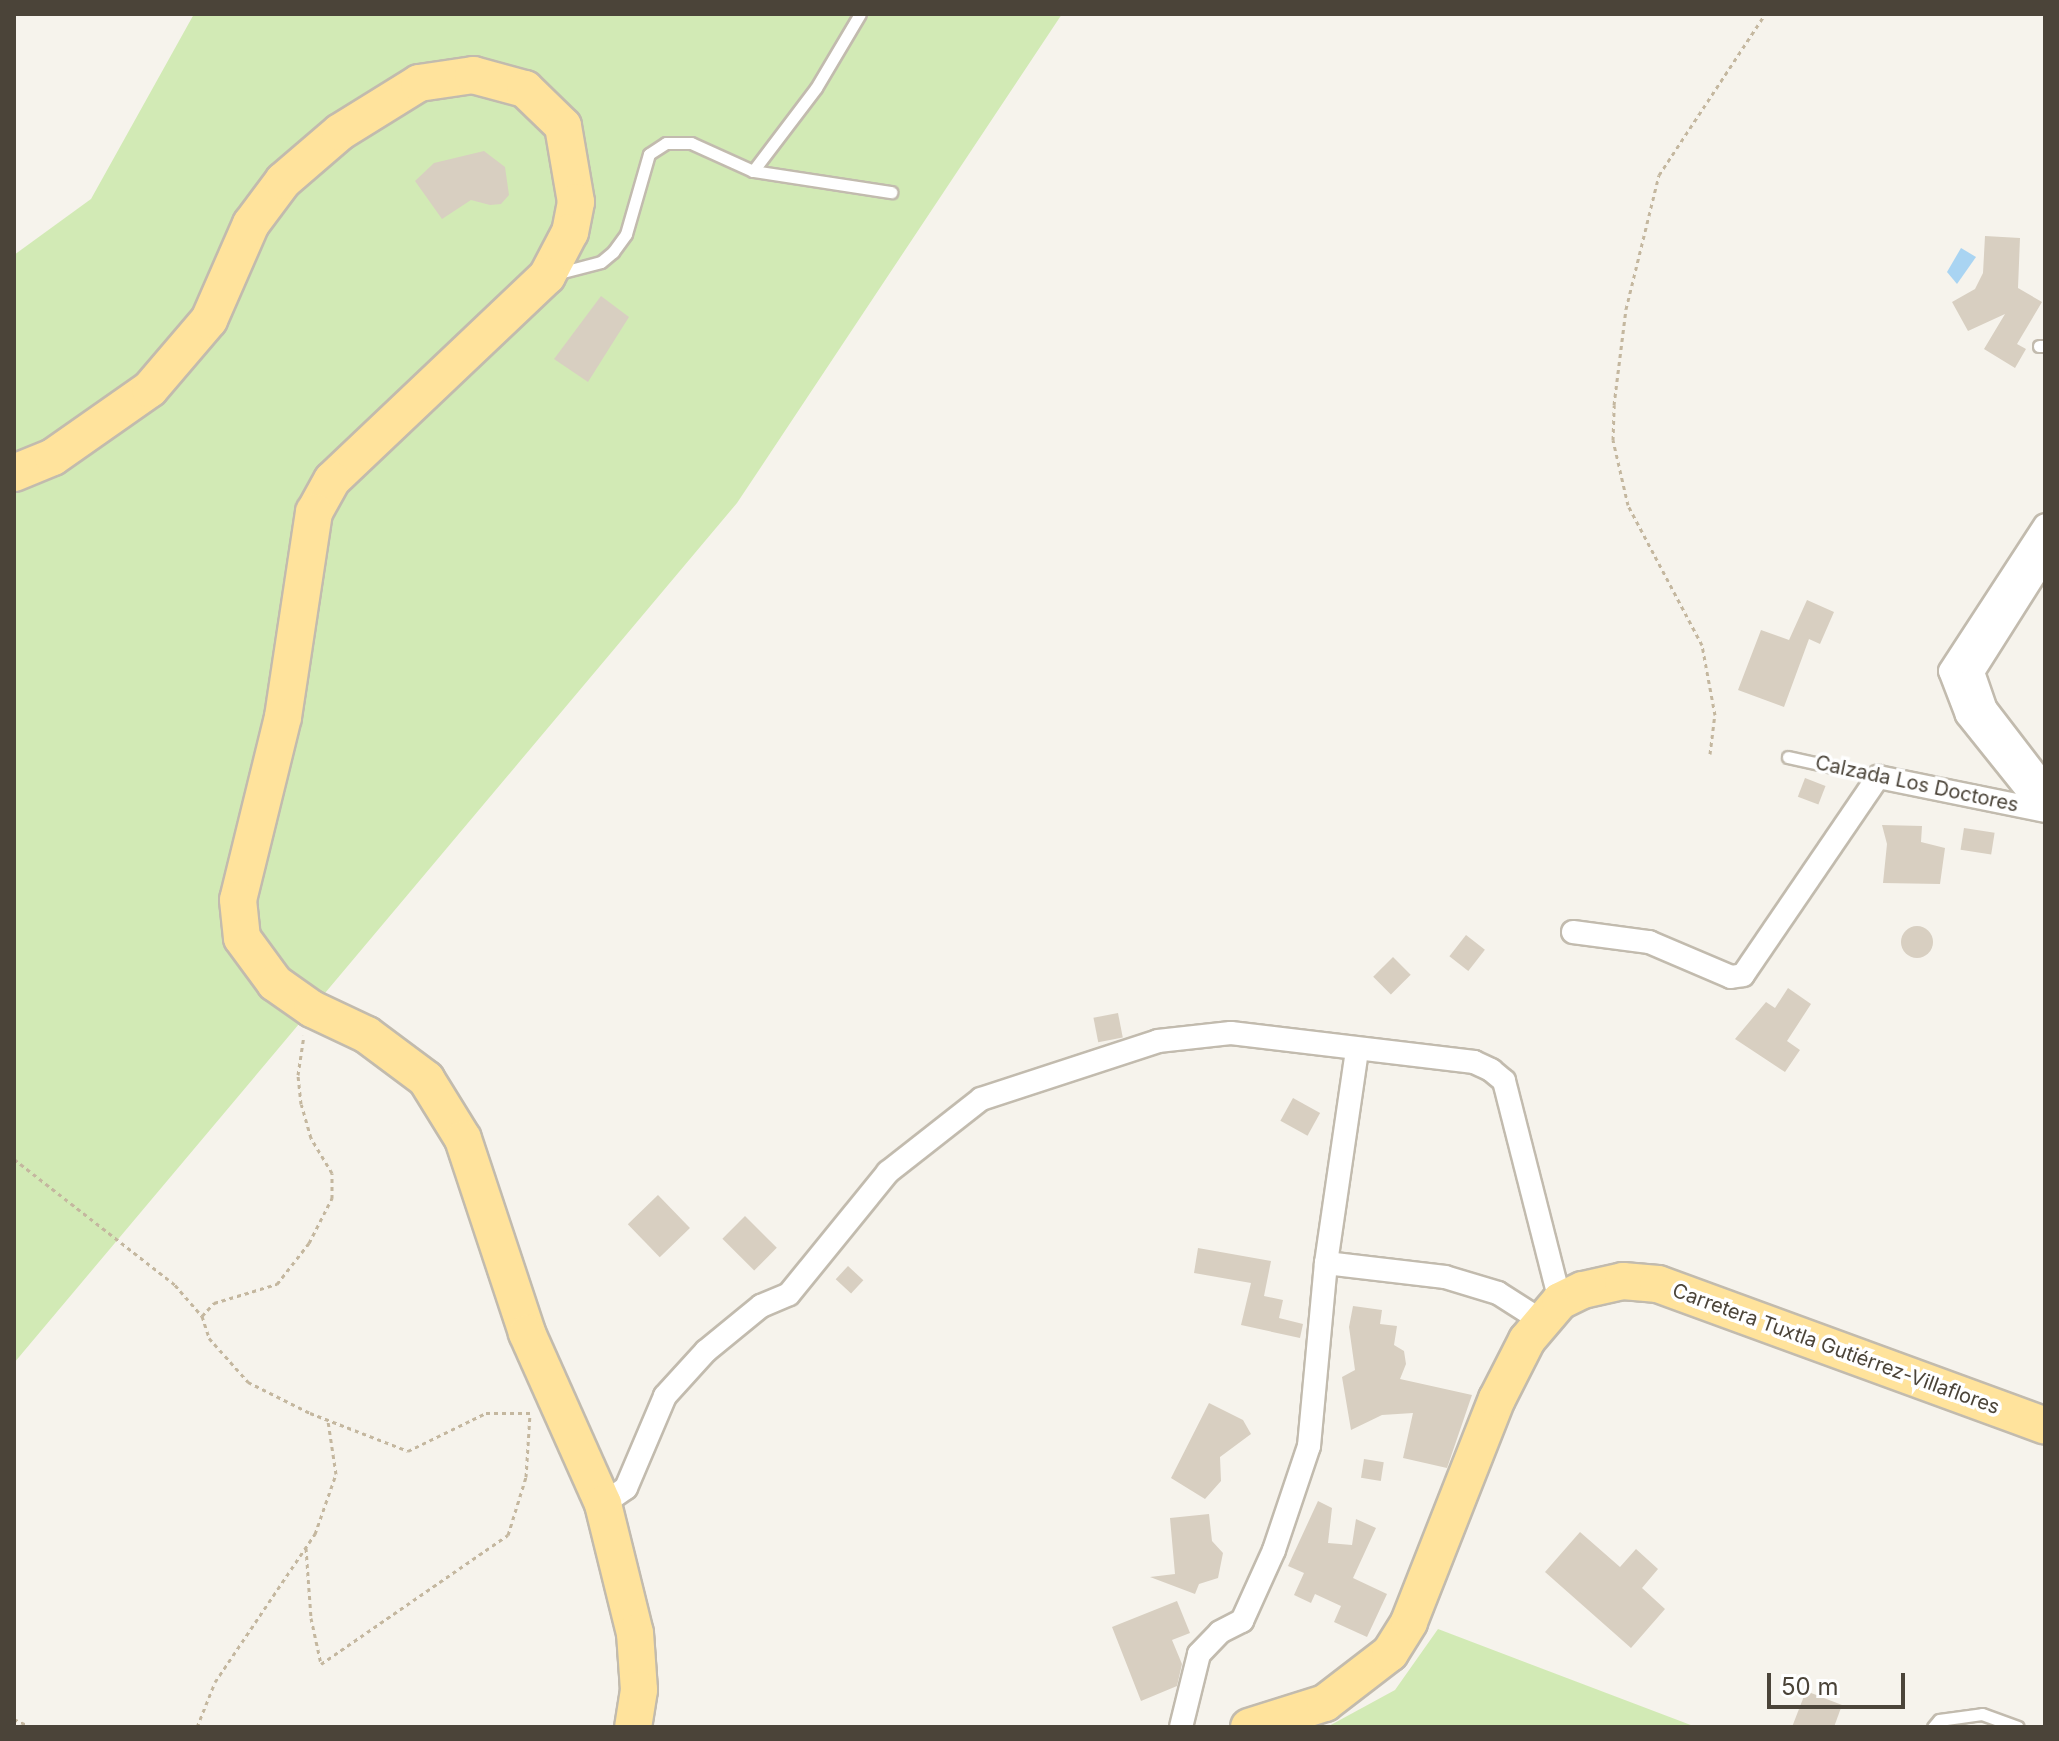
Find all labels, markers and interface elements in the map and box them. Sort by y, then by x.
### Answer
street label: Calzada Los Doctores [1813,751,2021,817]
street label: Carretera Tuxtla Gutiérrez-Villaflores [1669,1278,2003,1420]
scale bar [1771,1657,1909,1707]
text: 50 m [1781,1672,1839,1701]

